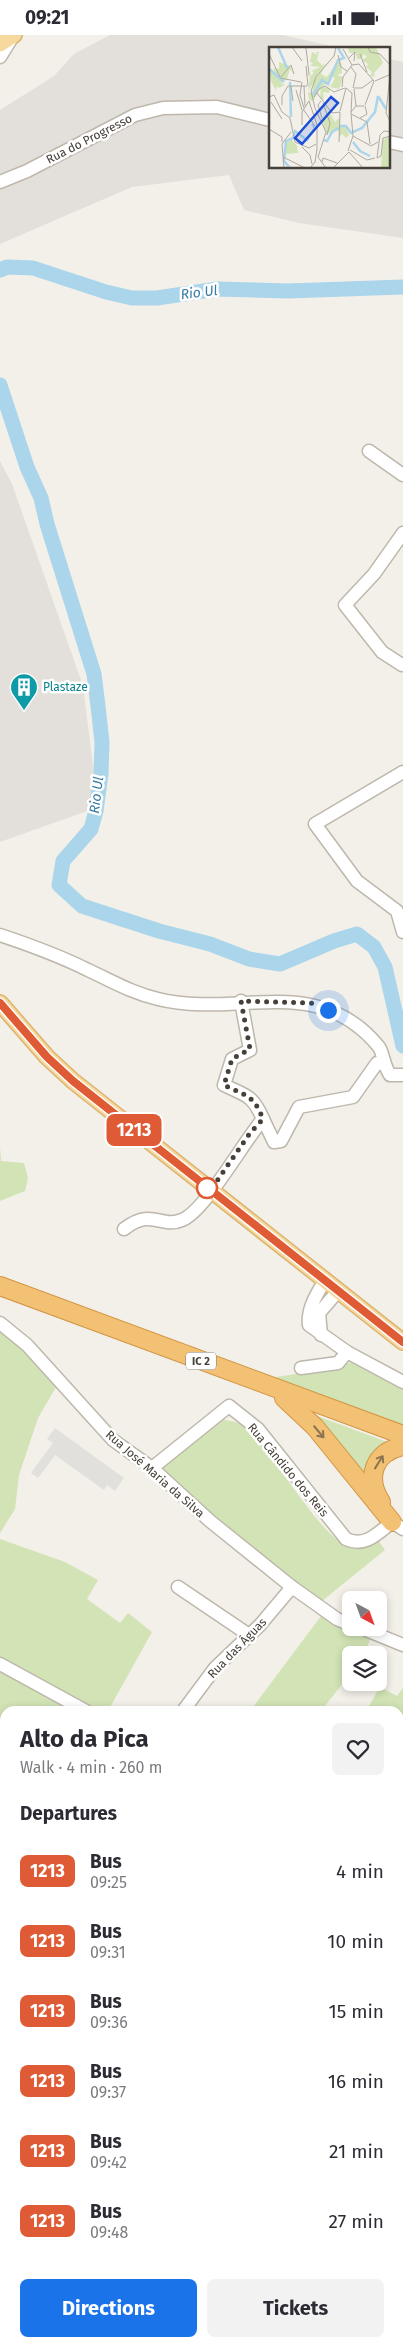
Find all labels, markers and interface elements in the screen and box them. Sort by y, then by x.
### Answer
text: 09:21 [25,6,69,29]
inset map [269,47,390,169]
street label: Rua do Progresso [44,111,134,167]
water label: Rio Ul [180,282,219,303]
building icon: Plastaze [9,672,39,711]
place label: Plastaze [43,680,88,694]
water label: Rio Ul [86,776,107,815]
your location [316,998,341,1023]
line badge: 1213 [99,1114,169,1146]
text: 1213 [117,1119,151,1141]
unlabelled marker [196,1177,218,1199]
road number: IC 2 [186,1353,216,1369]
street label: Rua Cândido dos Reis [245,1420,331,1520]
one-way arrow [314,1425,325,1438]
street label: Rua José Maria da Silva [103,1427,207,1521]
one-way arrow [373,1455,384,1469]
north arrow [342,1591,388,1636]
map controls [342,1591,387,1691]
street label: Rua das Águas [204,1614,270,1681]
button: layers [342,1646,387,1691]
button: heart [332,1723,384,1775]
text: Alto da Pica [20,1725,149,1753]
text: Walk · 4 min · 260 m [20,1758,162,1777]
text: Departures [20,1802,117,1825]
text: Bus [90,1850,122,1873]
text: 1213 [30,1860,65,1882]
text: 4 min [336,1860,384,1883]
text: 09:25 [90,1873,127,1892]
text: Bus [90,1920,122,1943]
text: 1213 [30,1930,65,1952]
text: 10 min [327,1930,384,1953]
text: 09:31 [90,1943,126,1962]
text: Bus [90,1990,122,2013]
text: 1213 [30,2000,65,2022]
text: 15 min [328,2000,384,2023]
text: 09:36 [90,2013,128,2032]
text: Bus [90,2060,122,2083]
text: 1213 [30,2070,65,2092]
text: 16 min [328,2070,384,2093]
text: 09:37 [90,2083,126,2102]
text: Bus [90,2130,122,2153]
text: 1213 [30,2140,65,2162]
text: 21 min [329,2140,384,2163]
text: 09:42 [90,2153,127,2172]
text: Bus [90,2200,122,2223]
text: 1213 [30,2210,65,2232]
text: 27 min [329,2210,384,2233]
text: 09:48 [90,2223,128,2242]
button: Directions [20,2279,197,2337]
button: Tickets [207,2279,384,2337]

